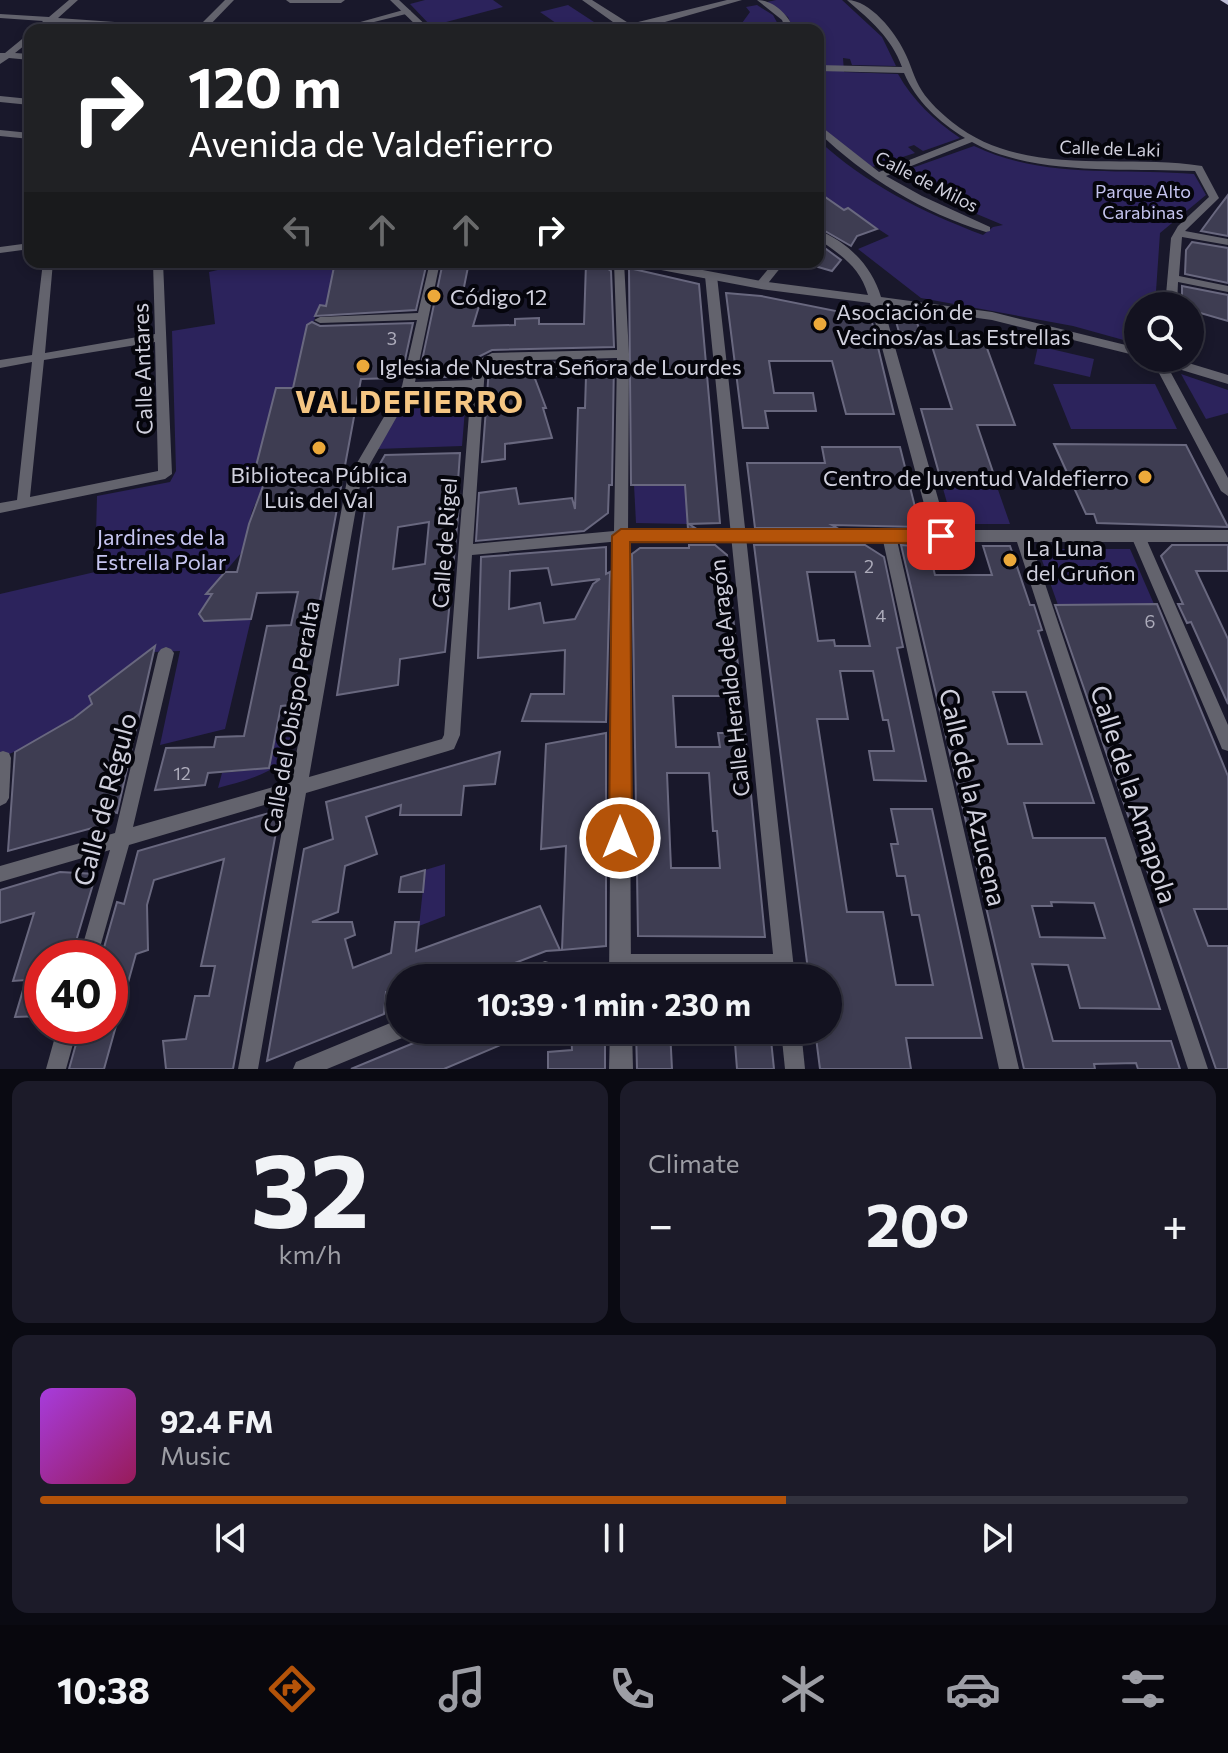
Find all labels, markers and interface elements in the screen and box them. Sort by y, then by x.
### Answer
text: 120 m [188,51,342,120]
icon: right [56,56,160,160]
text: Avenida de Valdefierro [188,120,554,164]
street label: Calle de Laki [1059,135,1161,161]
street label: Calle de Milos [872,146,982,216]
park label: Parque Alto Carabinas [1095,180,1191,223]
icon: left [276,208,320,252]
icon: ahead [360,208,404,252]
icon: ahead [444,208,488,252]
icon: right [528,208,572,252]
place label: Código 12 [450,283,547,310]
marker: Código 12 [425,287,443,305]
map controls [1124,292,1204,372]
button: search [1124,292,1204,372]
place label: Asociación de Vecinos/as Las Estrellas [836,298,1071,350]
street label: Calle Antares [126,303,158,435]
marker: Asociación de Vecinos/as Las Estrellas [811,315,829,333]
house number: 3 [387,327,397,349]
place label: Iglesia de Nuestra Señora de Lourdes [379,353,742,380]
marker: Iglesia de Nuestra Señora de Lourdes [354,357,372,375]
district label: VALDEFIERRO [295,382,525,419]
marker: Biblioteca Pública Luis del Val [310,439,328,457]
place label: Biblioteca Pública Luis del Val [231,461,407,513]
place label: Centro de Juventud Valdefierro [823,464,1129,491]
marker: Centro de Juventud Valdefierro [1136,468,1154,486]
street label: Calle de Rigel [426,477,462,609]
pin [907,502,975,570]
icon: arrive [919,514,963,558]
park label: Jardines de la Estrella Polar [95,523,227,575]
place label: La Luna del Gruñon [1026,534,1136,586]
marker: La Luna del Gruñon [1001,551,1019,569]
house number: 2 [864,555,874,577]
street label: Calle Heraldo de Aragón [703,558,755,798]
street label: Calle del Obispo Peralta [257,598,325,836]
house number: 4 [876,604,887,626]
house number: 6 [1145,610,1155,632]
street label: Calle de la Amapola [1085,681,1185,907]
street label: Calle de la Azucena [934,685,1014,909]
street label: Calle de Régulo [66,709,142,889]
house number: 12 [173,762,191,784]
position arrow [578,796,662,880]
speed limit sign: 40 [24,940,128,1044]
text: 10:39 · 1 min · 230 m [477,985,751,1022]
text: 32 [250,1122,370,1249]
text: Climate [648,1147,740,1178]
text: 20° [866,1186,969,1259]
text: − [648,1196,673,1250]
text: + [1162,1196,1188,1250]
text: km/h [278,1238,342,1269]
text: 92.4 FM [160,1402,273,1439]
text: Music [160,1439,231,1470]
icon: previous [209,1516,253,1560]
icon: pause [592,1516,636,1560]
icon: next [975,1516,1019,1560]
icon: directions [264,1661,320,1717]
icon: music [434,1661,490,1717]
icon: phone [604,1661,660,1717]
icon: climate [775,1661,831,1717]
icon: car [945,1661,1001,1717]
icon: filters [1115,1661,1171,1717]
text: 10:38 [57,1667,150,1711]

